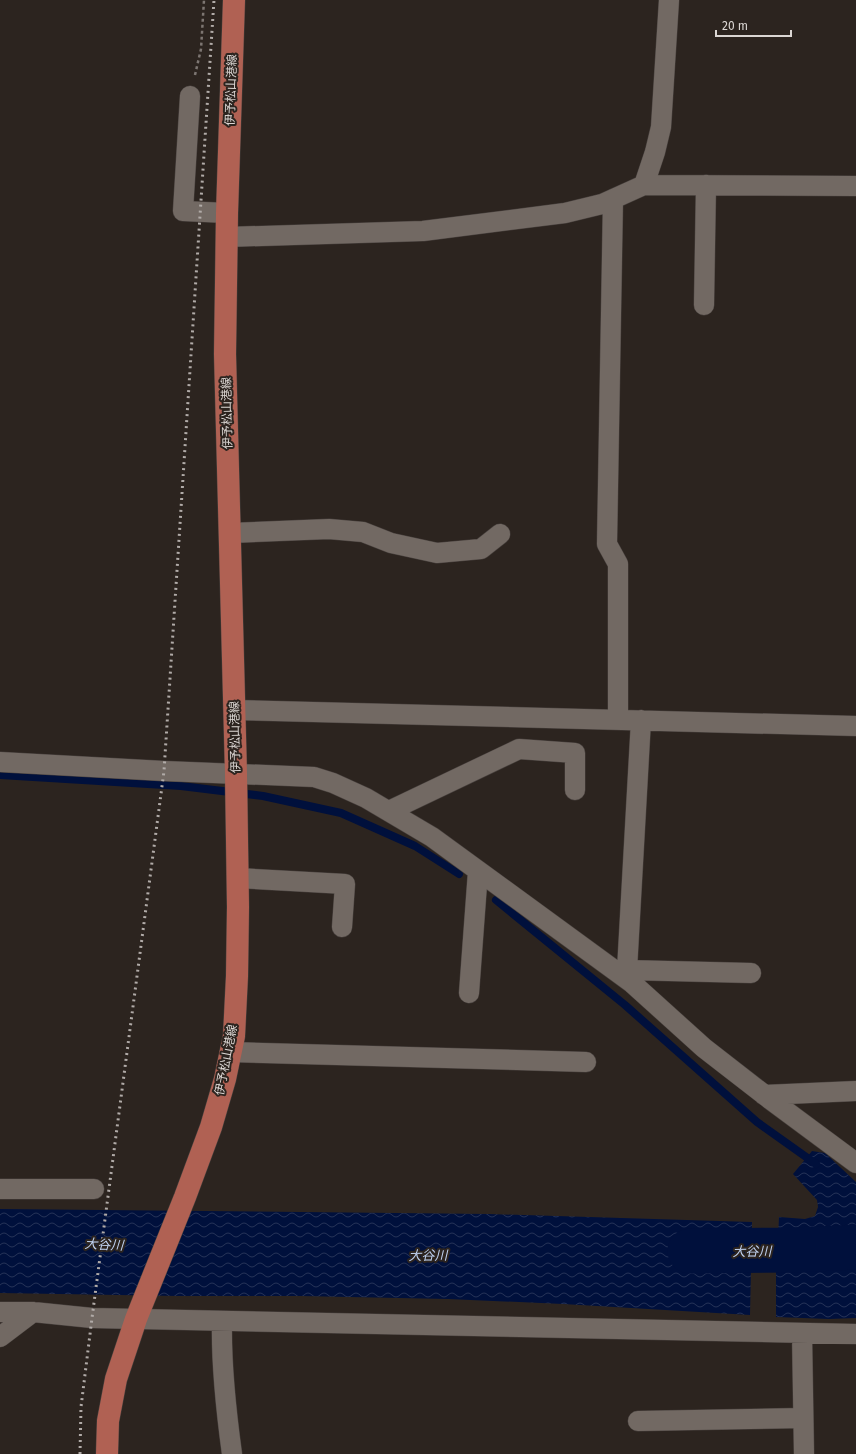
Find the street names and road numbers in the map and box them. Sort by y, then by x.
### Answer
street label: 伊予松山港線 [223,54,239,126]
street label: 伊予松山港線 [219,377,235,449]
street label: 伊予松山港線 [227,701,243,773]
street label: 伊予松山港線 [212,1023,240,1097]

